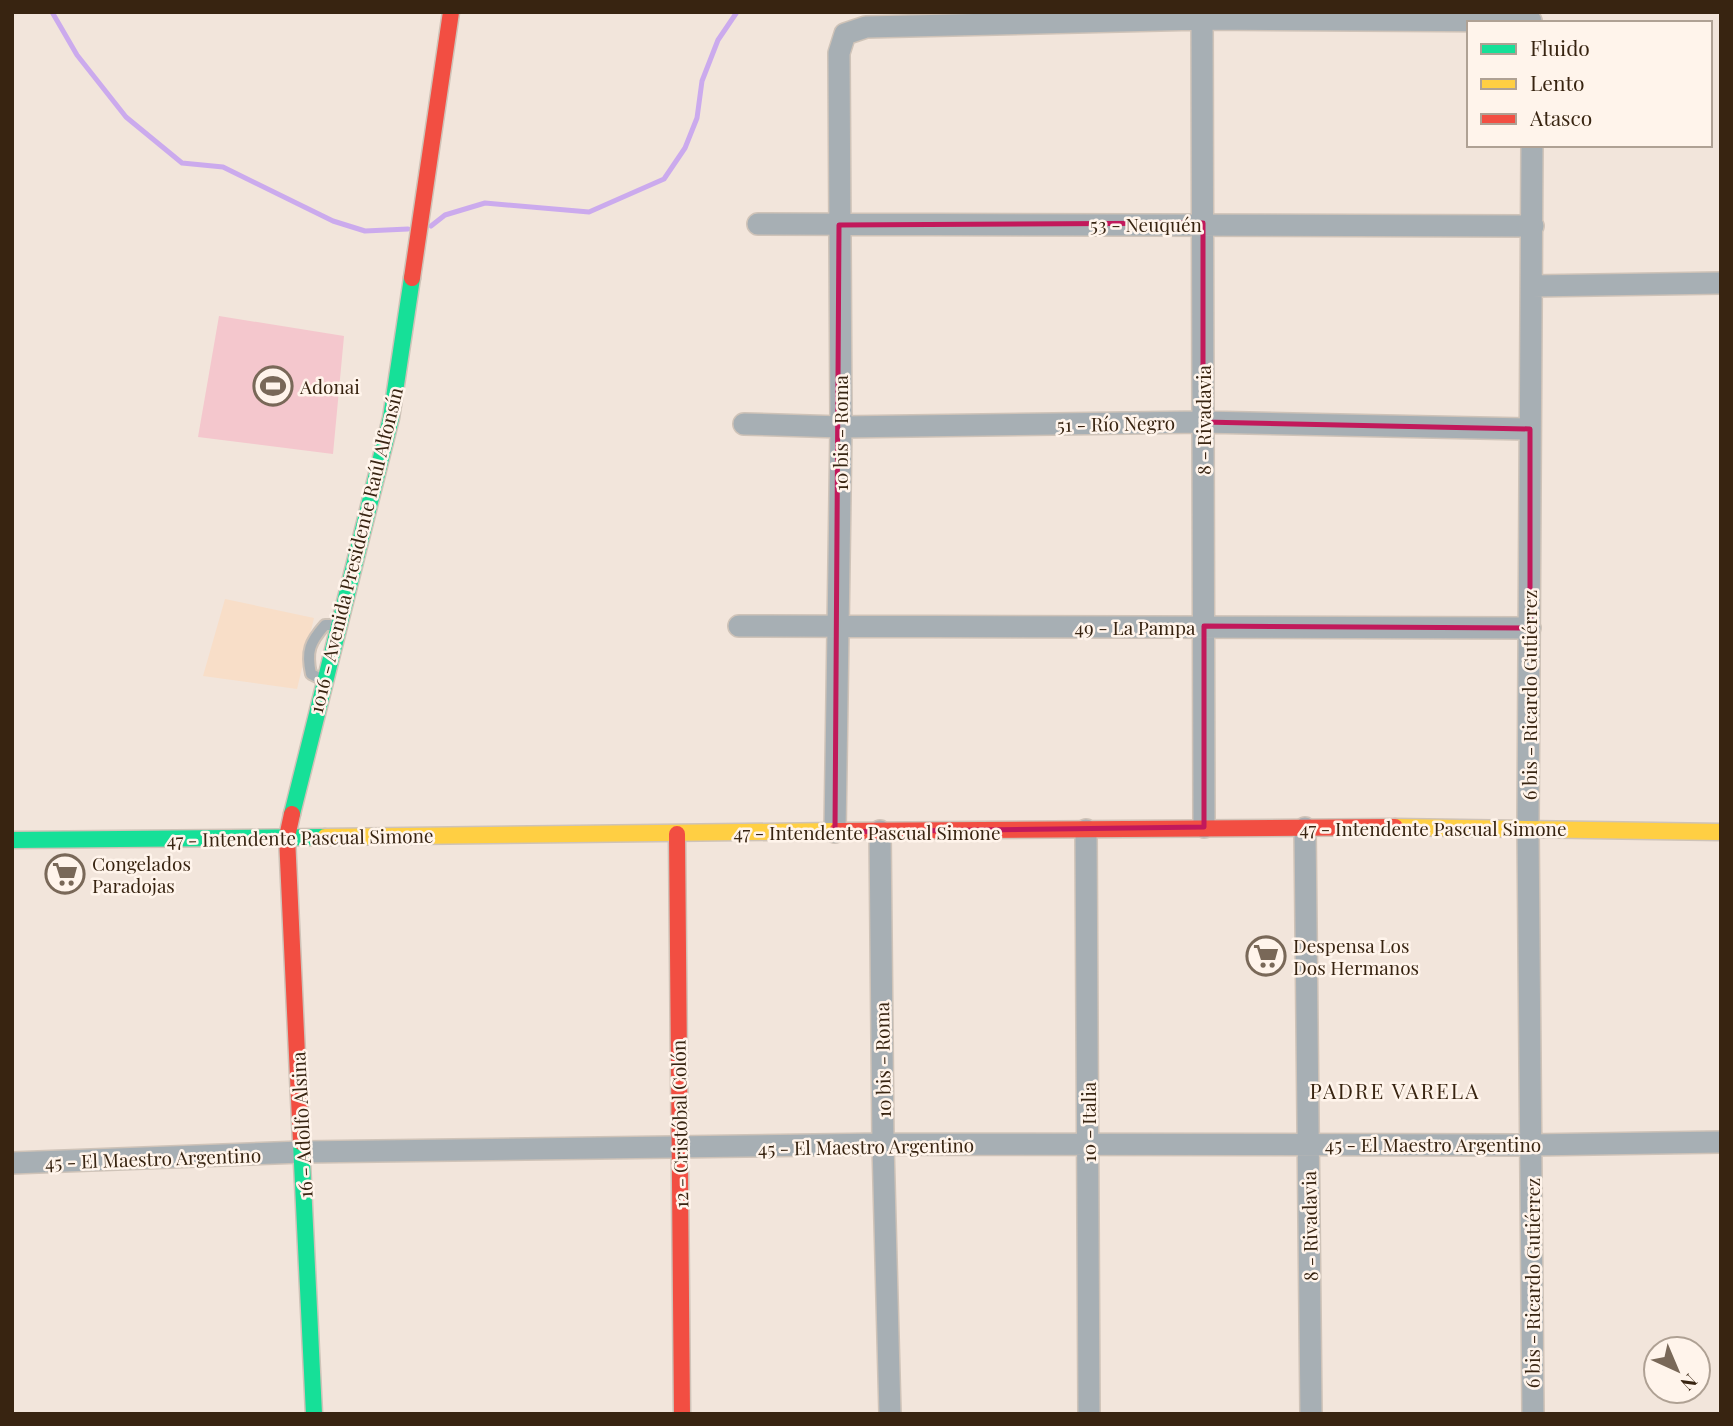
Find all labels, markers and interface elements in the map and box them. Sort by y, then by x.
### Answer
legend [1467,21,1712,147]
text: Fluido [1530,33,1590,61]
text: Lento [1530,68,1584,96]
text: Atasco [1529,103,1592,131]
street label: 53 - Neuquén [1090,211,1203,237]
street label: 8 - Rivadavia [1190,364,1216,475]
sports icon: Adonai [252,365,294,407]
place label: Adonai [299,373,360,399]
street label: 10 bis - Roma [827,375,853,491]
street label: 1016 - Avenida Presidente Raúl Alfonsín [302,384,408,716]
street label: 51 - Río Negro [1057,409,1175,437]
street label: 6 bis - Ricardo Gutiérrez [1516,590,1542,800]
street label: 49 - La Pampa [1075,614,1196,640]
street label: 47 - Intendente Pascual Simone [1299,815,1567,841]
street label: 47 - Intendente Pascual Simone [733,819,1001,845]
street label: 47 - Intendente Pascual Simone [166,822,434,852]
place label: Congelados Paradojas [92,850,191,898]
supermarket icon: Congelados Paradojas [44,853,86,895]
place label: Despensa Los Dos Hermanos [1293,932,1419,980]
supermarket icon: Despensa Los Dos Hermanos [1245,935,1287,977]
street label: 10 bis - Roma [868,1001,896,1118]
street label: 12 - Cristóbal Colón [665,1039,693,1208]
street label: 16 - Adolfo Alsina [284,1051,318,1199]
district label: PADRE VARELA [1310,1076,1480,1104]
street label: 10 - Italia [1075,1081,1101,1162]
street label: 45 - El Maestro Argentino [758,1131,974,1161]
street label: 45 - El Maestro Argentino [1325,1131,1541,1157]
street label: 45 - El Maestro Argentino [44,1141,262,1175]
street label: 8 - Rivadavia [1295,1170,1323,1281]
street label: 6 bis - Ricardo Gutiérrez [1519,1178,1545,1388]
north arrow [1642,1335,1712,1405]
text: N [1675,1369,1703,1397]

